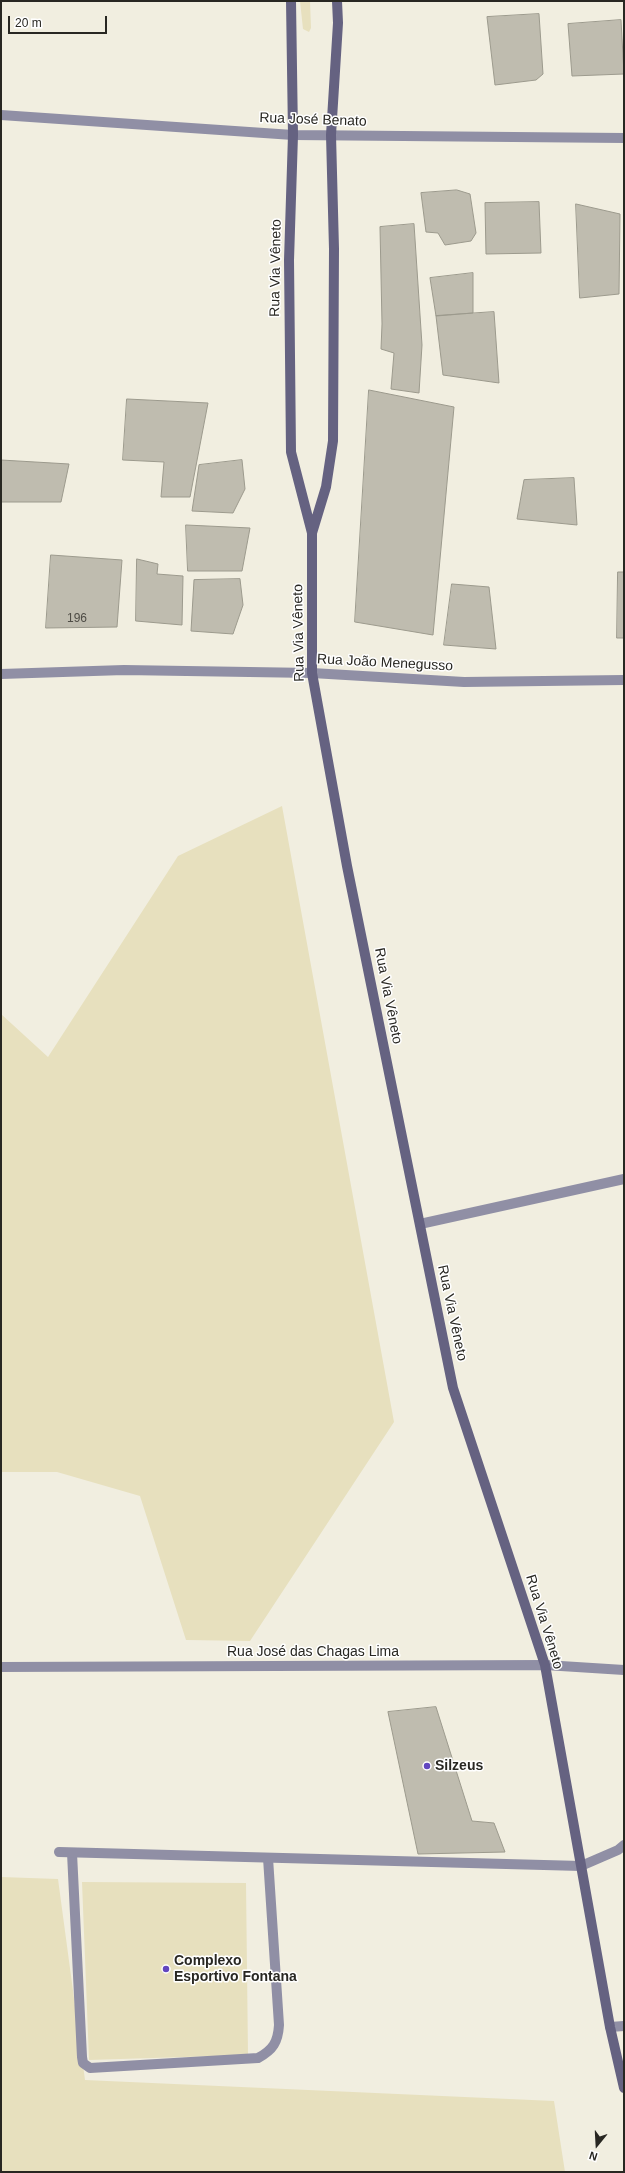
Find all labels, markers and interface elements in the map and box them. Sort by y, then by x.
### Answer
scale bar [10,8,109,34]
text: 20 m [15,16,42,30]
street label: Rua José Benato [259,110,367,130]
street label: Rua Via Vêneto [267,219,285,317]
street label: Rua Via Vêneto [290,584,308,682]
house number: 196 [67,612,87,626]
street label: Rua João Menegusso [317,651,453,675]
street label: Rua Via Vêneto [370,946,406,1046]
street label: Rua Via Vêneto [434,1263,470,1363]
street label: Rua Via Vêneto [522,1573,566,1671]
street label: Rua José das Chagas Lima [227,1644,399,1660]
place label: Silzeus [435,1758,483,1774]
marker: Silzeus [422,1761,432,1771]
place label: Complexo Esportivo Fontana [174,1953,297,1986]
marker: Complexo Esportivo Fontana [161,1964,171,1974]
north arrow [577,2125,617,2165]
text: N [588,2149,599,2163]

